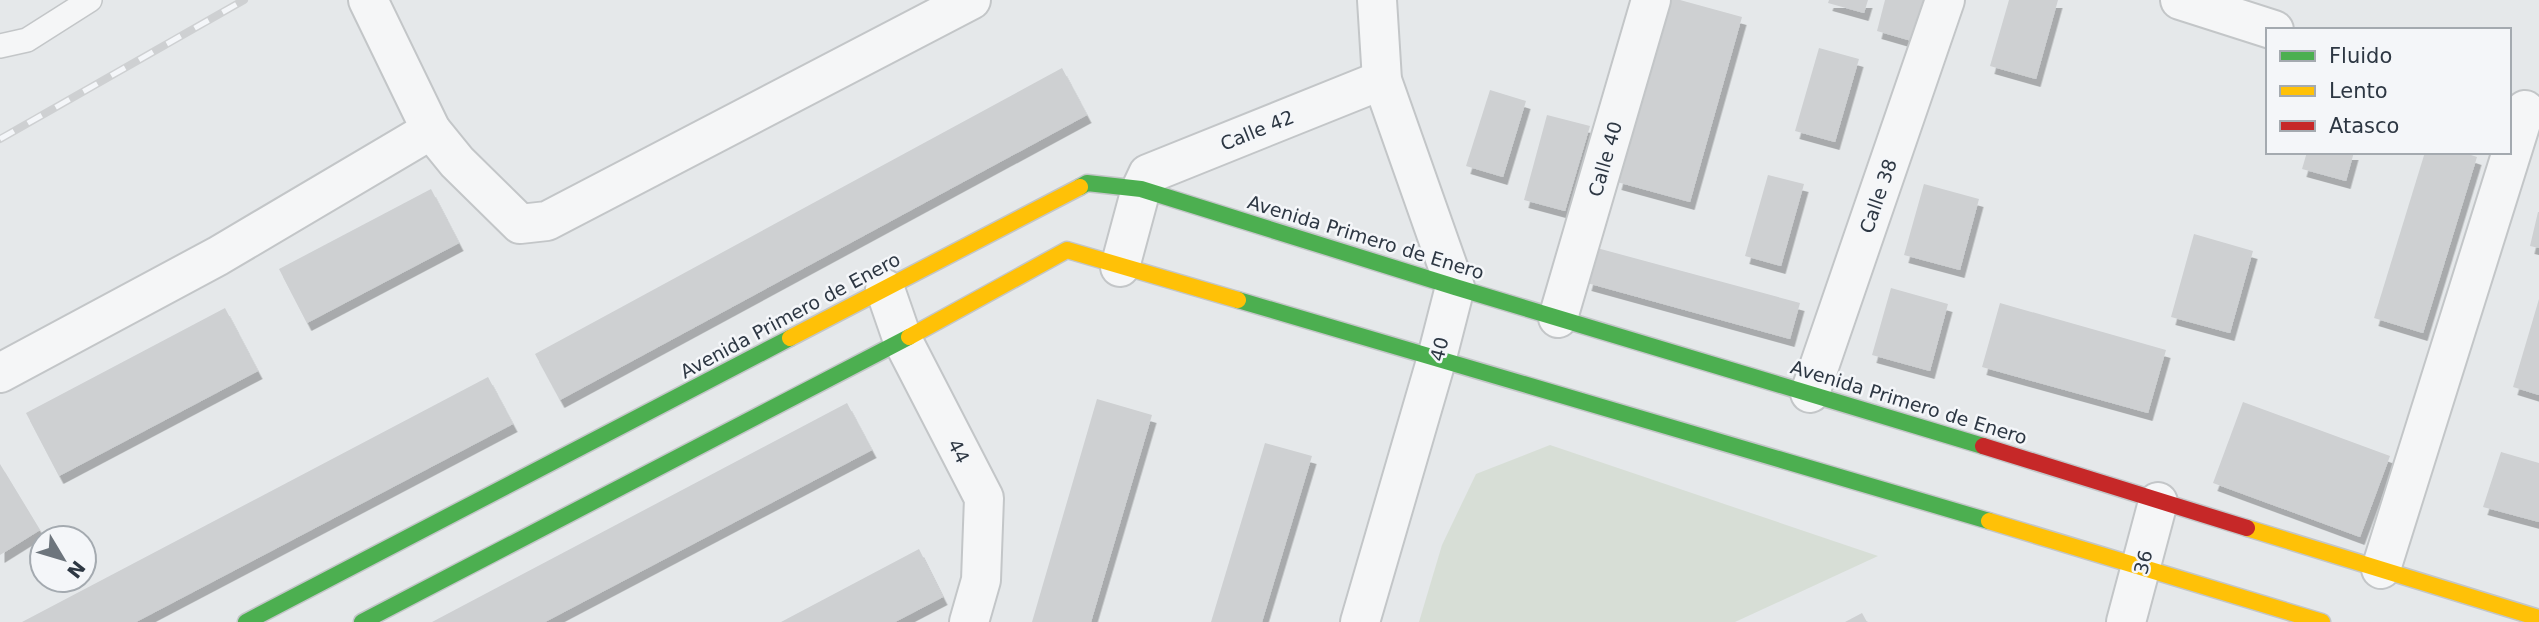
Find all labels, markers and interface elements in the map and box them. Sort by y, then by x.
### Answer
legend [2266,28,2511,154]
text: Fluido [2329,44,2392,68]
text: Lento [2329,79,2388,103]
street label: Calle 42 [1217,105,1297,155]
text: Atasco [2329,114,2399,138]
street label: Calle 40 [1584,119,1626,199]
street label: Calle 38 [1855,156,1901,236]
street label: Avenida Primero de Enero [1245,191,1487,283]
street label: Avenida Primero de Enero [676,248,904,382]
street label: 40 [1425,334,1453,364]
street label: Avenida Primero de Enero [1788,356,2030,448]
street label: 44 [944,435,974,467]
north arrow [28,524,98,594]
street label: 36 [2129,548,2157,576]
text: N [63,556,90,583]

